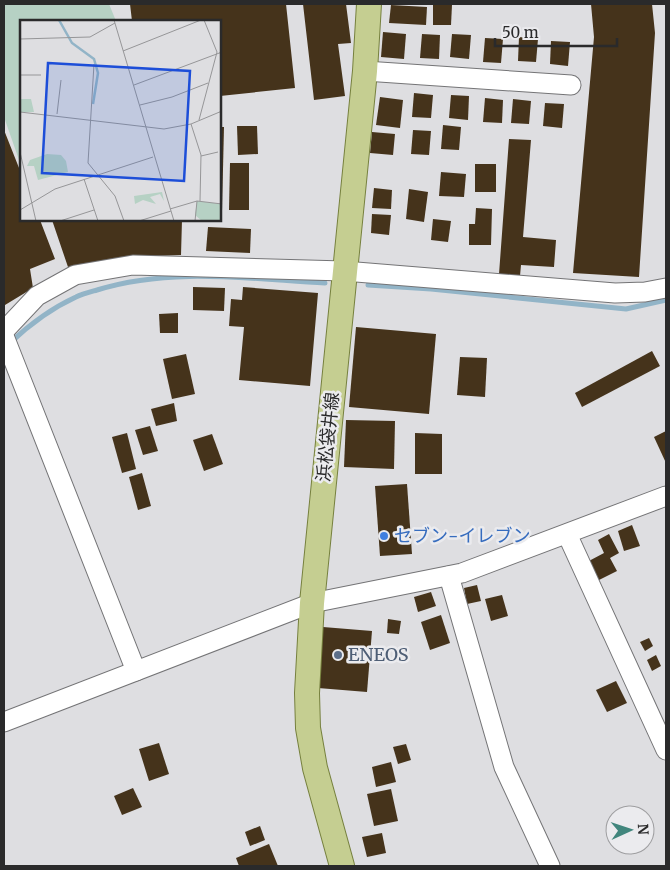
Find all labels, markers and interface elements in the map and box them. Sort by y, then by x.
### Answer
scale bar [495,15,618,47]
inset map [20,20,221,221]
text: 50 m [502,23,539,42]
street label: 浜松袋井線 [311,391,344,483]
place label: セブン-イレブン [394,524,530,547]
marker: セブン-イレブン [378,530,390,542]
place label: ENEOS [348,643,409,666]
marker: ENEOS [332,649,344,661]
north arrow [605,805,655,855]
text: N [634,823,652,835]

